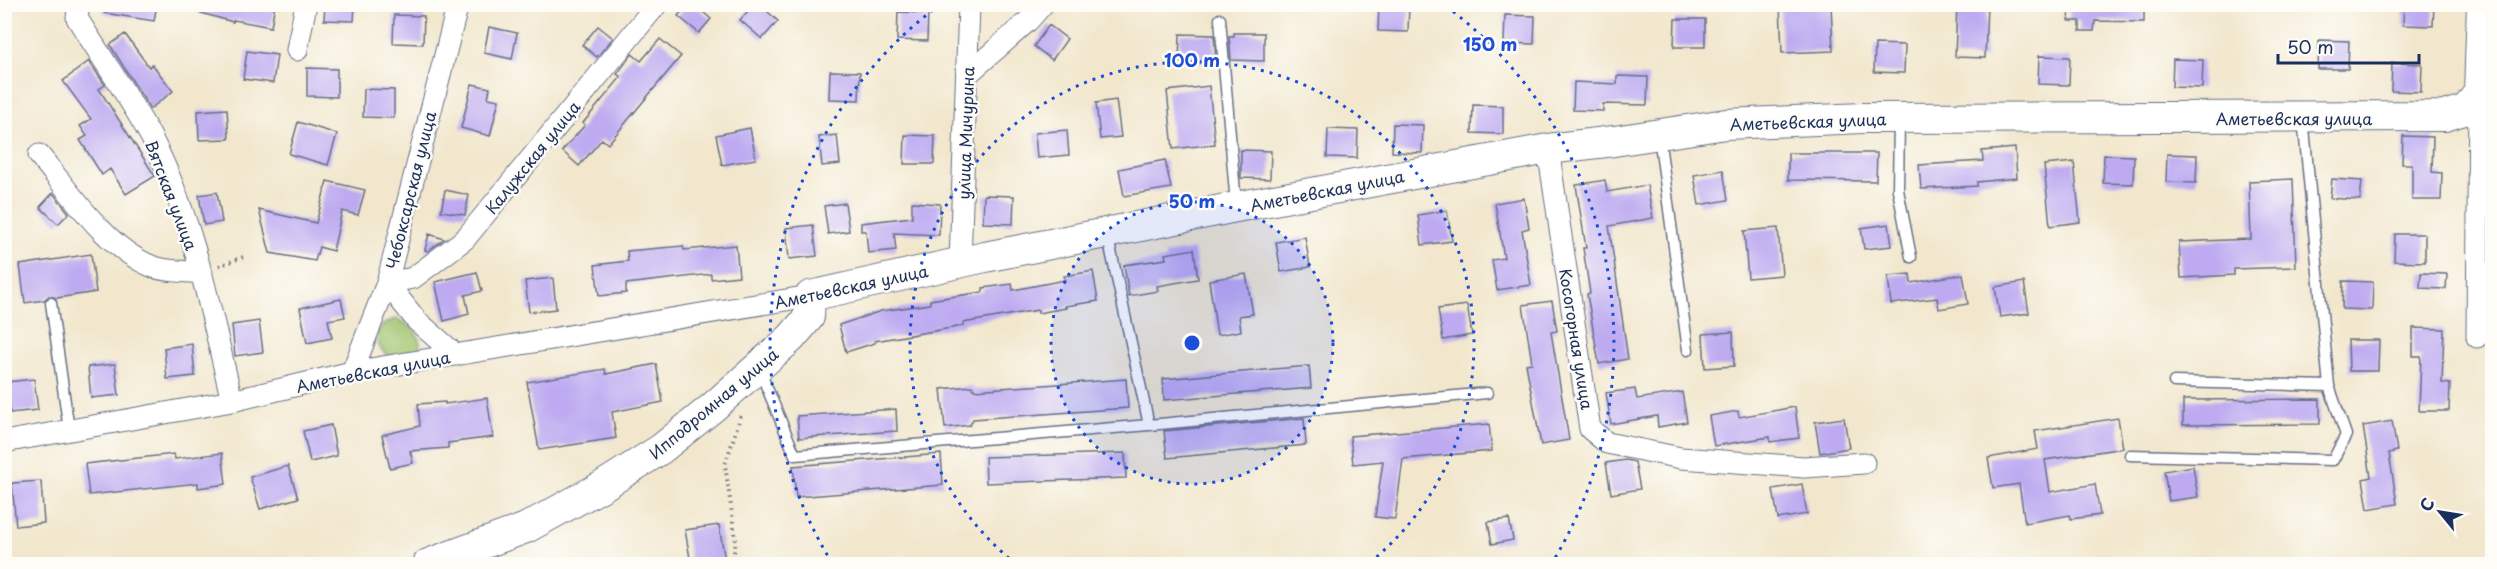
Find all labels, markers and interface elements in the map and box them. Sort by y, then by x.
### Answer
scale bar [2278,27,2419,65]
text: 150 m [1463,30,1517,57]
text: 50 m [2287,33,2334,60]
text: 100 m [1164,46,1220,73]
street label: улица Мичурина [951,66,979,200]
street label: Калужская улица [479,95,585,219]
street label: Аметьевская улица [1729,106,1887,136]
street label: Аметьевская улица [2216,106,2372,130]
street label: Чебоксарская улица [379,108,441,272]
street label: Вятская улица [140,137,204,253]
street label: Аметьевская улица [1248,163,1406,217]
text: 50 m [1169,187,1215,214]
street label: Аметьевская улица [772,258,930,314]
street label: Косогорная улица [1554,267,1600,411]
centre of rings [1182,333,1202,353]
street label: Ипподромная улица [643,342,783,464]
street label: Аметьевская улица [294,344,452,398]
north arrow [2410,482,2470,542]
text: С [2413,493,2440,515]

